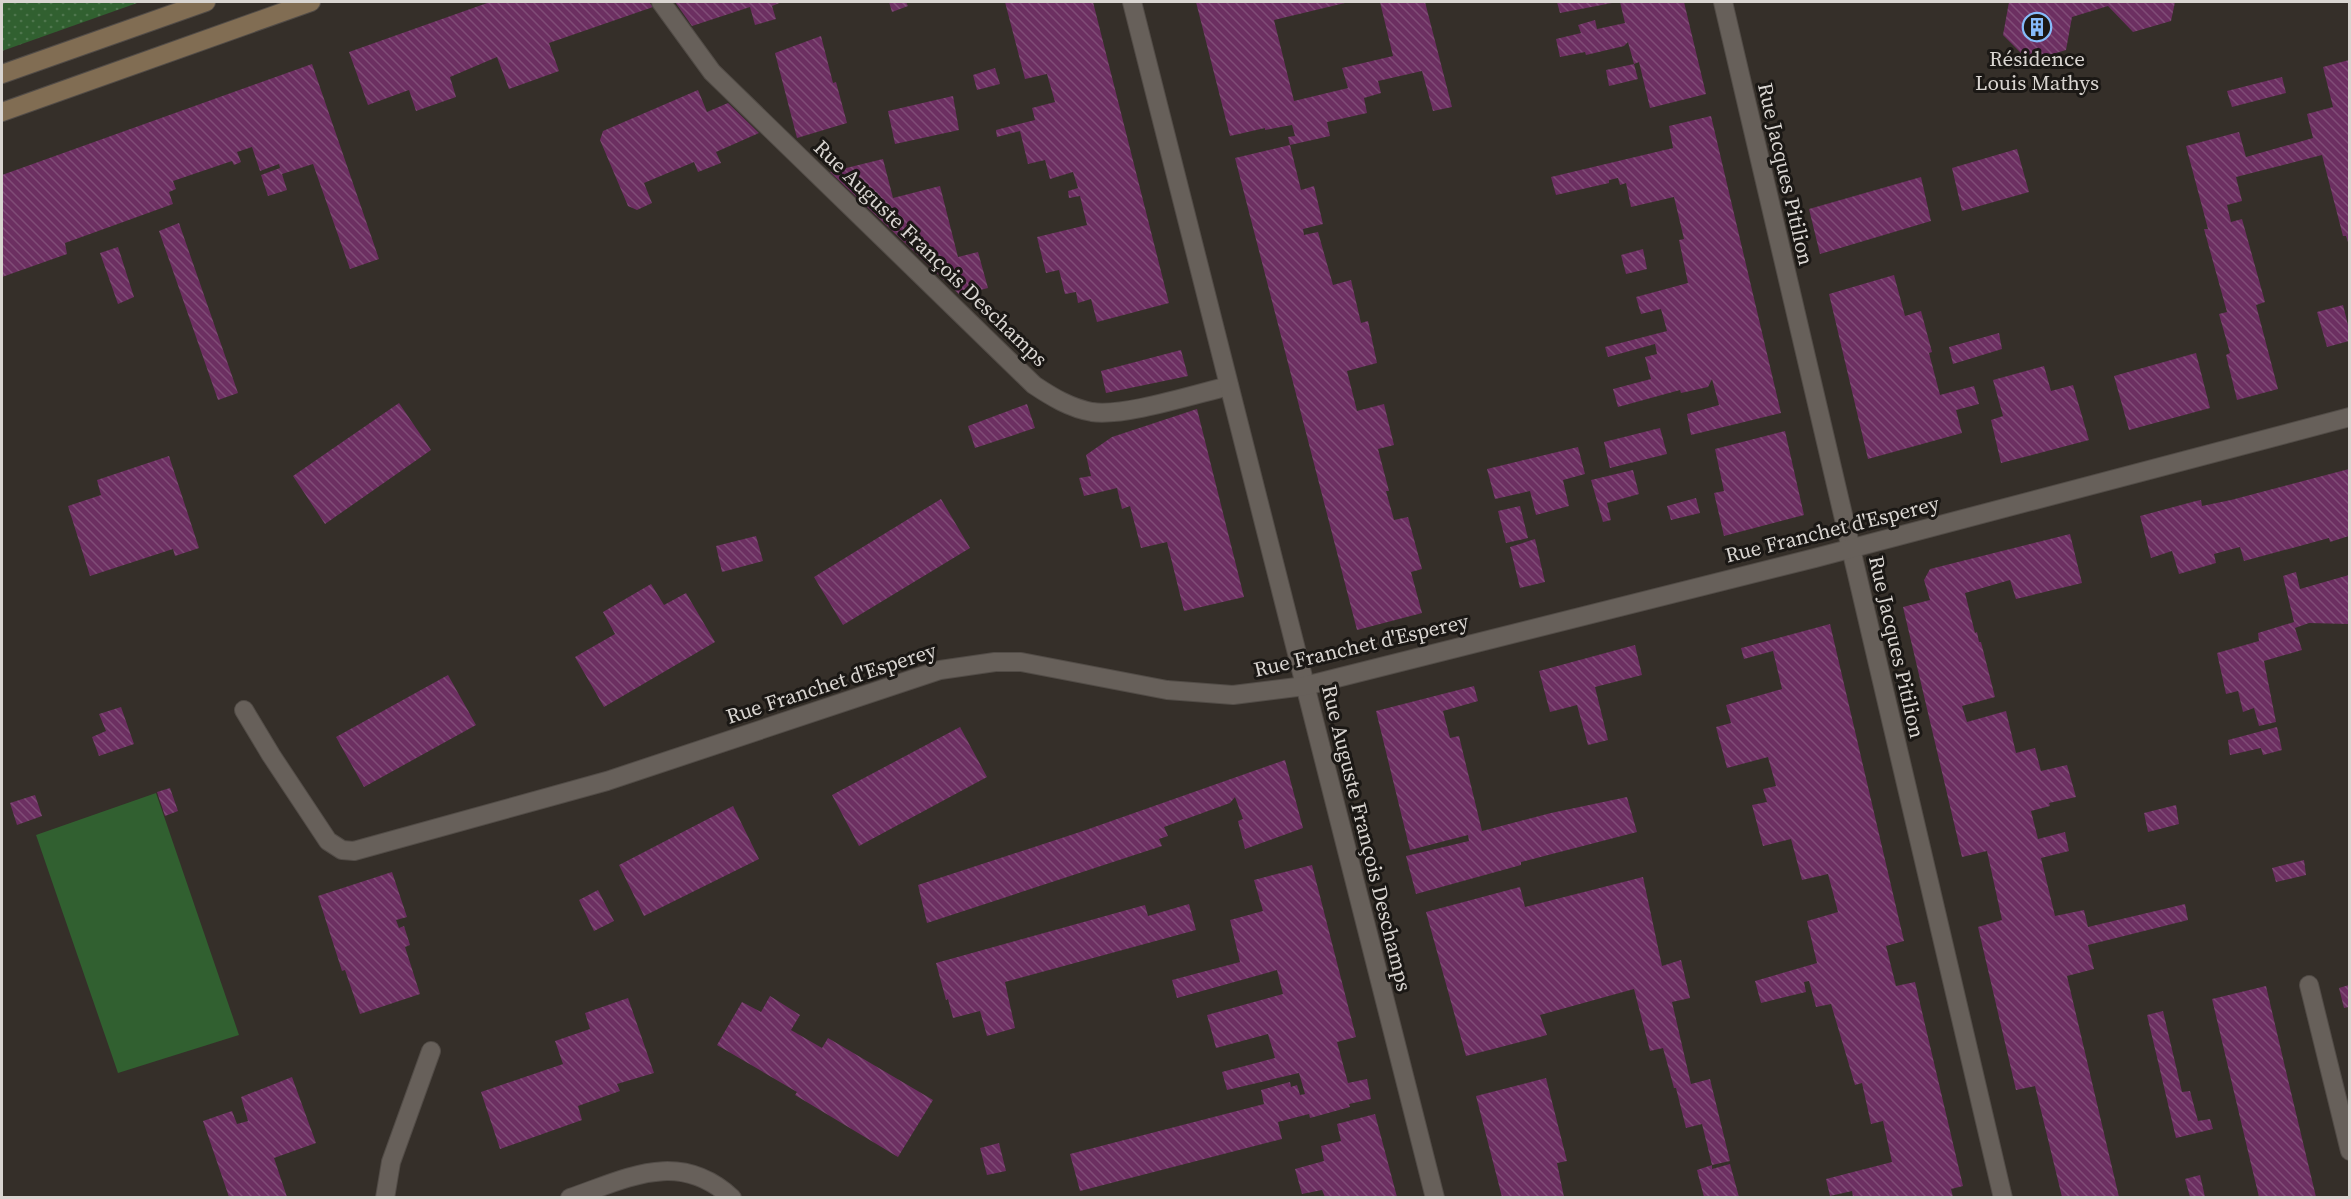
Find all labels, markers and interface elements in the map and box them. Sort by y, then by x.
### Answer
building icon: Résidence Louis Mathys [2021,11,2053,43]
place label: Résidence Louis Mathys [1975,44,2099,97]
street label: Rue Jacques Pitilion [1751,80,1821,268]
street label: Rue Auguste François Deschamps [808,133,1054,373]
street label: Rue Franchet d'Esperey [1722,488,1942,570]
street label: Rue Jacques Pitilion [1862,553,1932,741]
street label: Rue Franchet d'Esperey [1251,606,1471,684]
street label: Rue Franchet d'Esperey [722,635,940,731]
street label: Rue Auguste François Deschamps [1315,682,1419,994]

